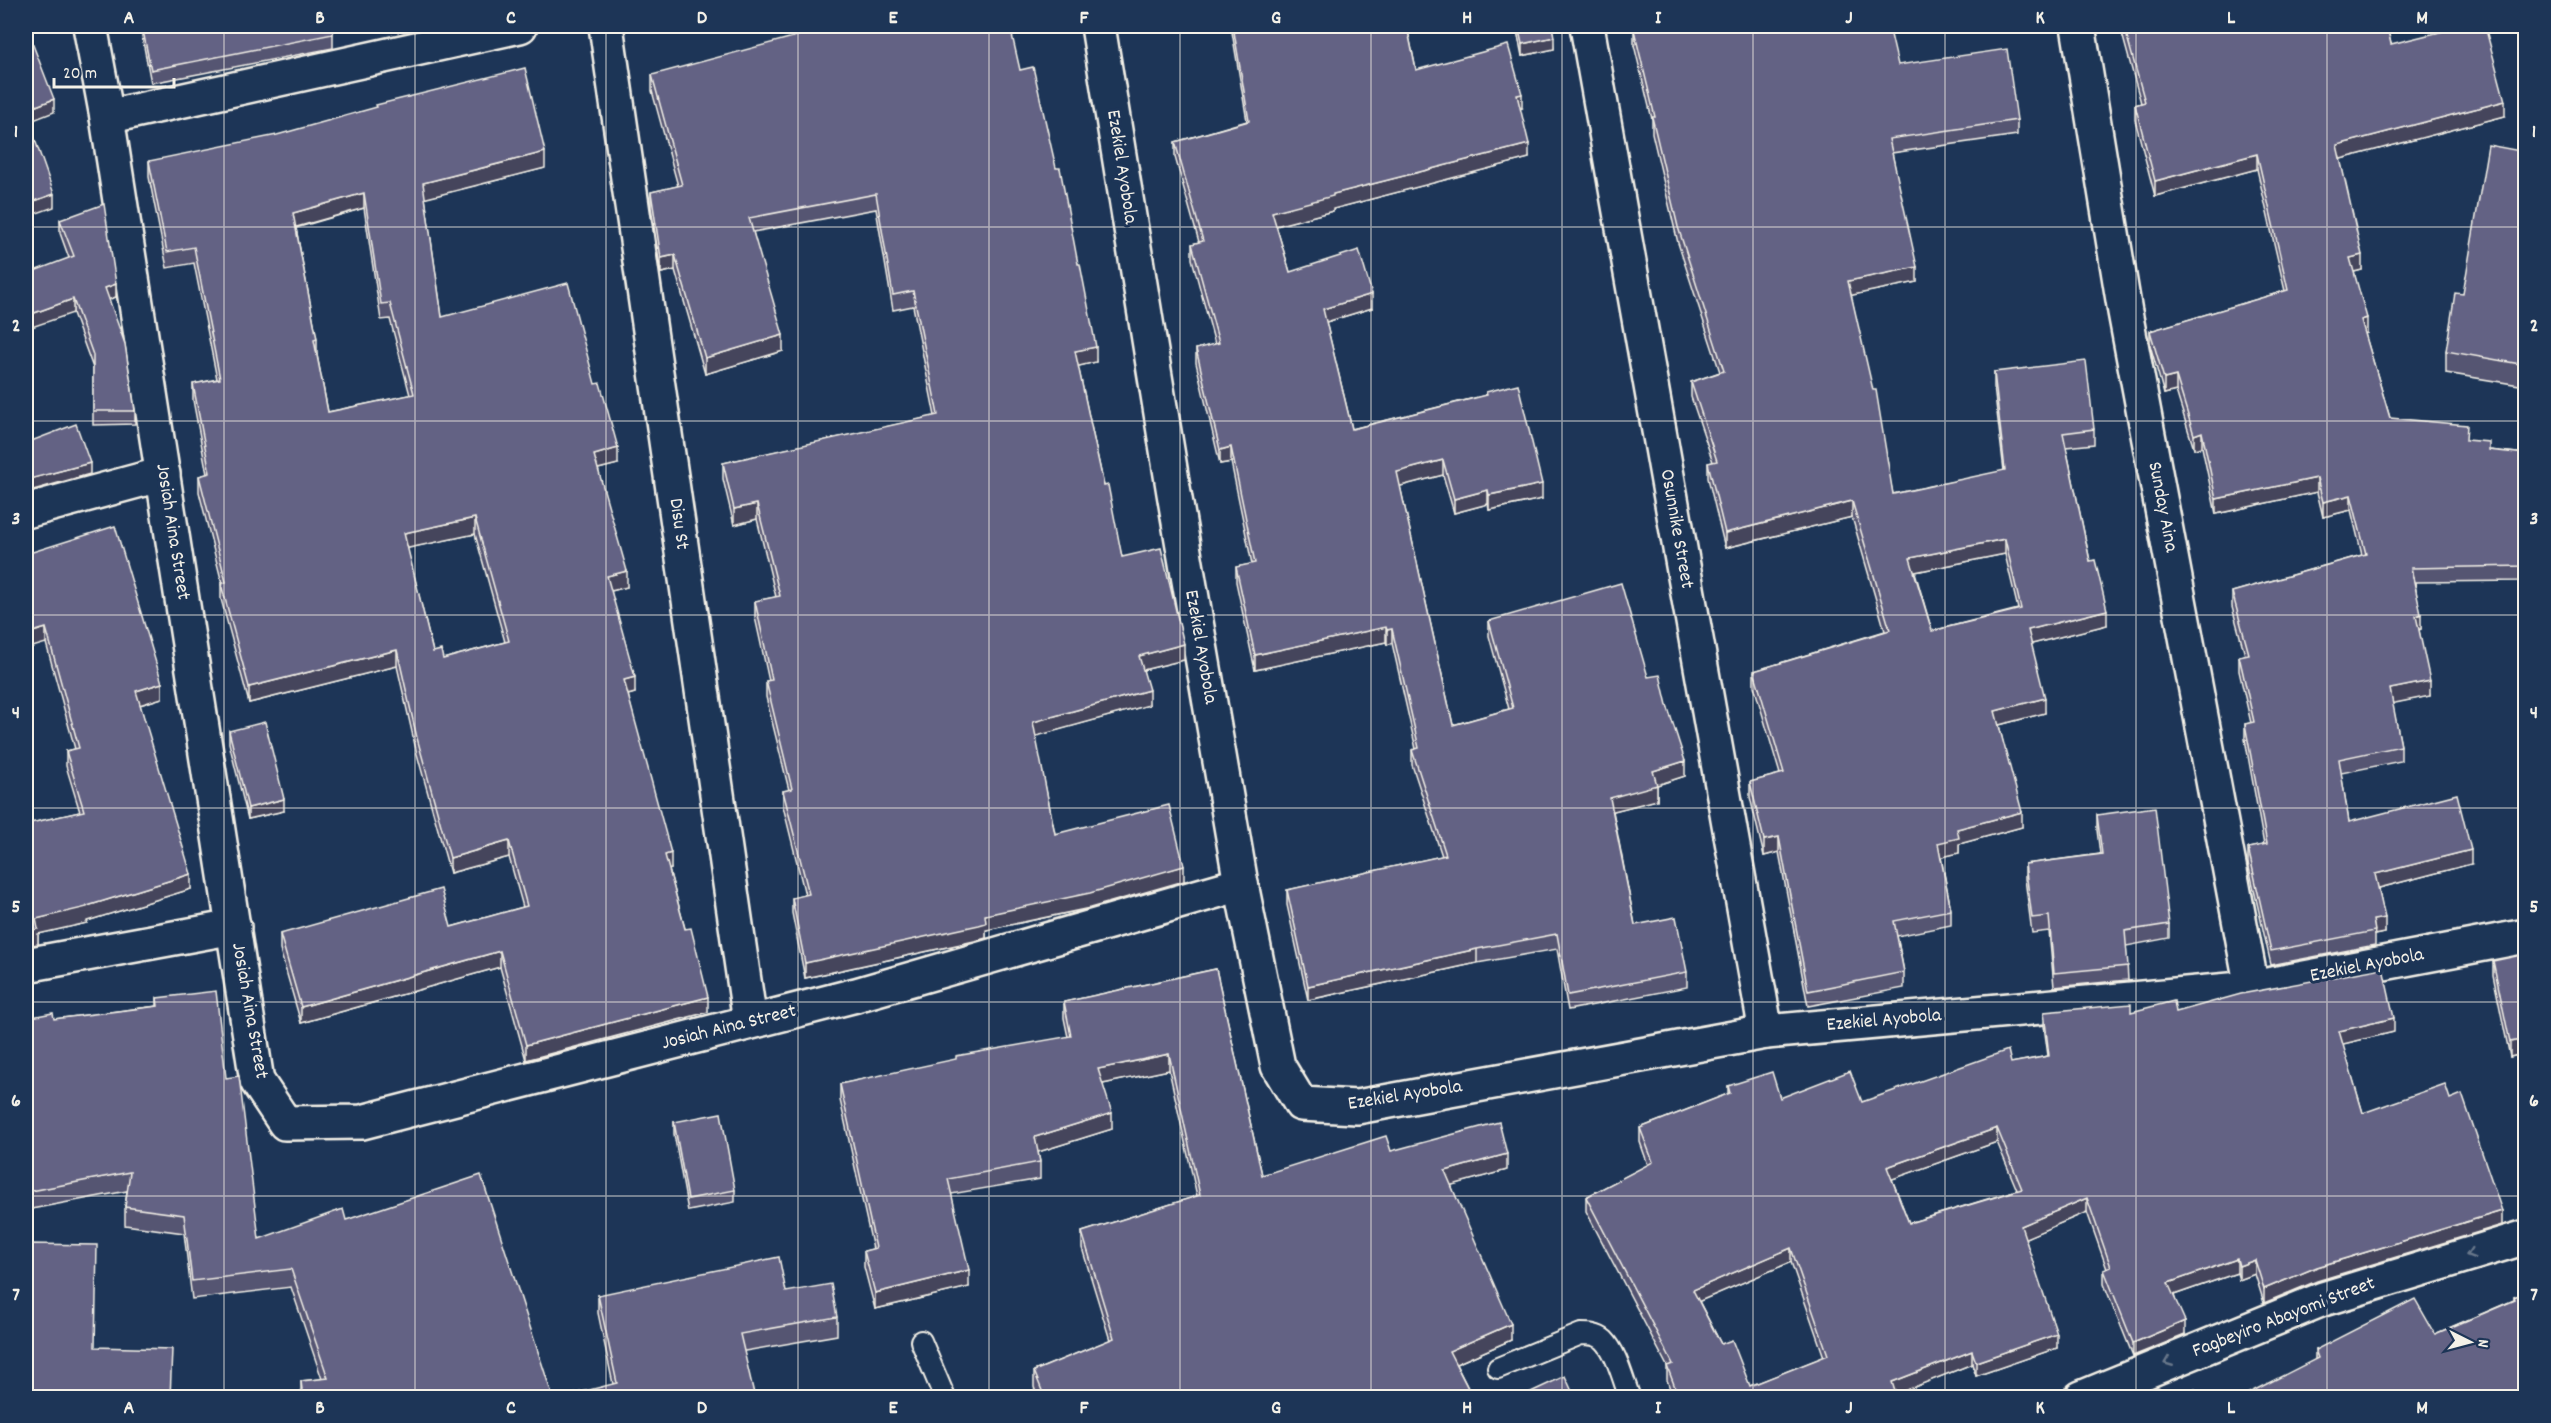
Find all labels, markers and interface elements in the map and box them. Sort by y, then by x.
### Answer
text: A [124,5,135,33]
text: B [315,5,325,33]
text: C [506,5,516,33]
text: D [697,5,708,33]
text: E [888,5,898,33]
text: F [1080,5,1090,33]
text: G [1271,5,1281,33]
text: H [1462,5,1472,33]
text: I [1655,5,1662,33]
text: J [1845,5,1853,33]
text: K [2035,5,2045,33]
text: L [2227,5,2236,33]
text: M [2416,5,2428,33]
scale bar [54,51,174,89]
text: 20 m [63,62,97,87]
street label: Ezekiel Ayobola [1098,108,1144,227]
text: 1 [14,119,18,147]
text: 1 [2532,119,2536,147]
text: 2 [12,313,20,341]
text: 2 [2530,313,2538,341]
street label: Sunday Aina [2140,460,2185,555]
street label: Josiah Aina Street [147,462,197,602]
street label: Osunnike Street [1652,467,1700,591]
street label: Disu St [661,496,695,552]
text: 3 [12,506,20,534]
text: 3 [2530,506,2538,534]
street label: Ezekiel Ayobola [1176,588,1224,707]
text: 4 [12,700,20,728]
text: 4 [2530,700,2538,728]
text: 5 [11,894,21,922]
text: 5 [2529,894,2539,922]
street label: Josiah Aina Street [223,941,275,1081]
street label: Ezekiel Ayobola [2308,941,2427,991]
street label: Josiah Aina Street [659,998,799,1058]
street label: Ezekiel Ayobola [1825,1002,1943,1040]
street label: Ezekiel Ayobola [1346,1073,1465,1119]
text: 6 [11,1088,21,1116]
text: 6 [2529,1088,2539,1116]
one-way arrow [2465,1247,2476,1259]
street label: Fagbeyiro Abayomi Street [2189,1270,2379,1366]
text: 7 [12,1282,20,1310]
text: 7 [2530,1282,2538,1310]
north arrow [2440,1312,2500,1372]
text: N [2471,1338,2494,1349]
one-way arrow [2163,1355,2174,1367]
text: A [124,1395,135,1423]
text: B [315,1395,325,1423]
text: C [506,1395,516,1423]
text: D [697,1395,708,1423]
text: E [888,1395,898,1423]
text: F [1080,1395,1090,1423]
text: G [1271,1395,1281,1423]
text: H [1462,1395,1472,1423]
text: I [1655,1395,1662,1423]
text: J [1845,1395,1853,1423]
text: K [2035,1395,2045,1423]
text: L [2227,1395,2236,1423]
text: M [2416,1395,2428,1423]

